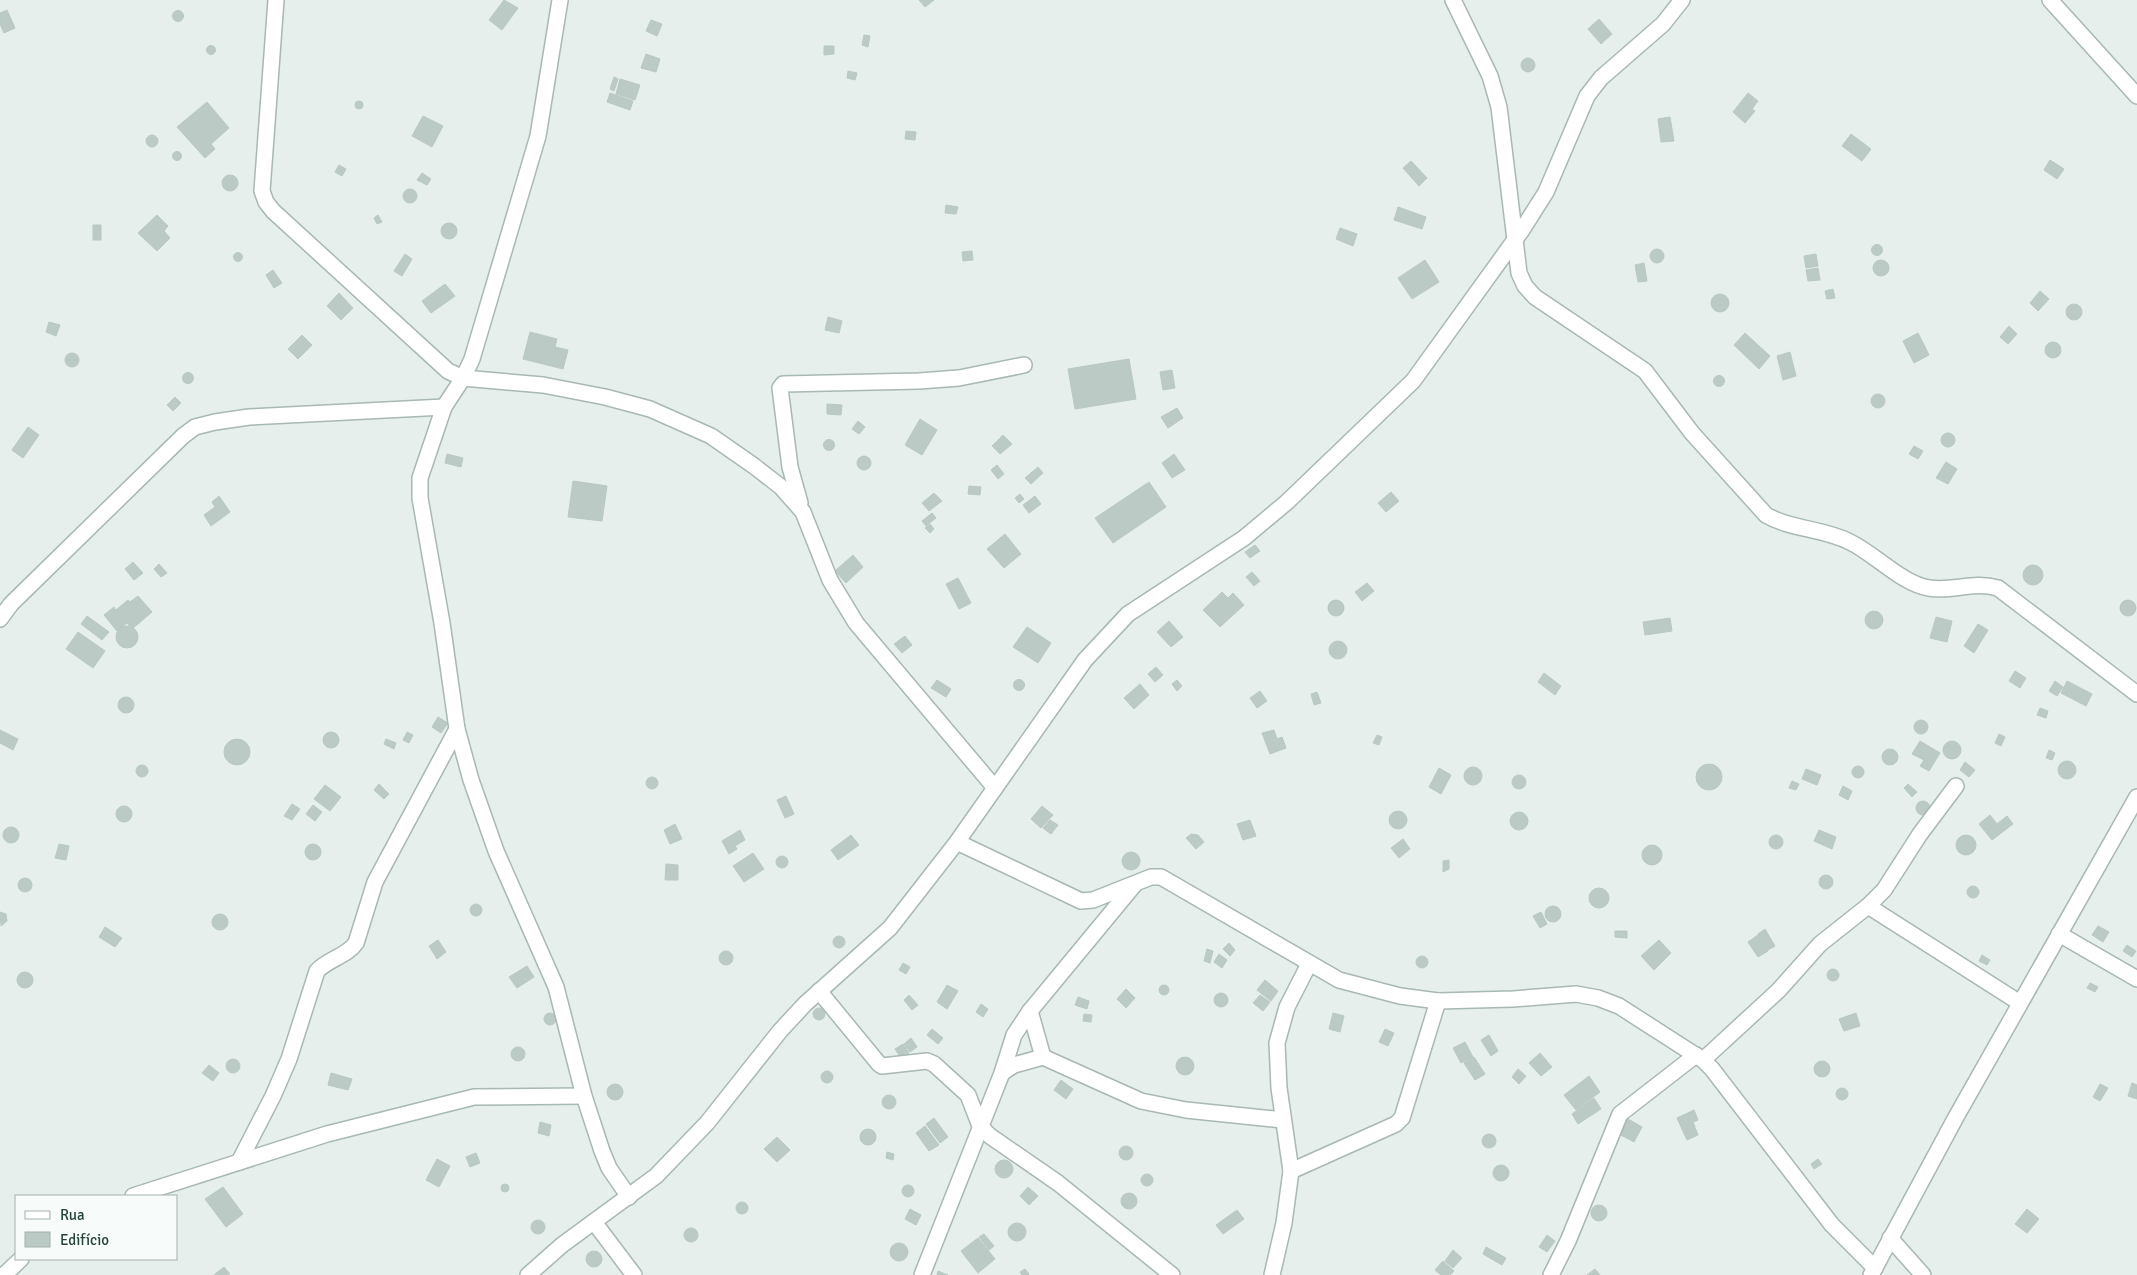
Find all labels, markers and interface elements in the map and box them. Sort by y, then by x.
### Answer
legend [15,1195,178,1260]
text: Rua [60,1206,85,1224]
text: Edifício [60,1231,109,1249]

